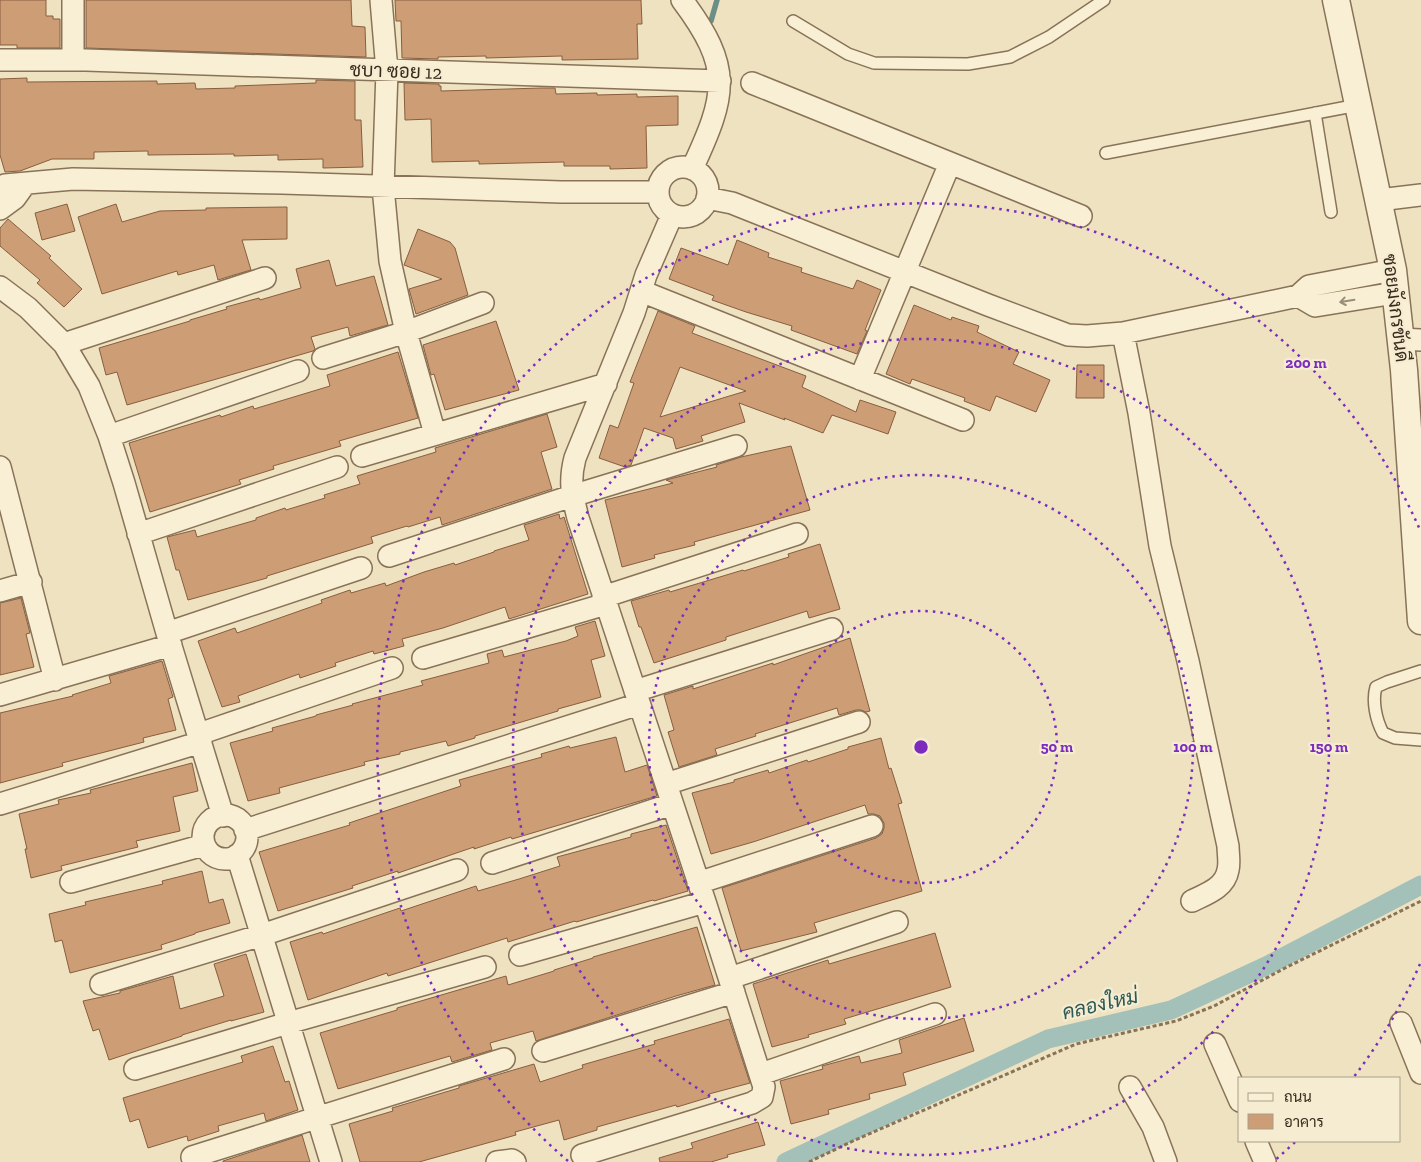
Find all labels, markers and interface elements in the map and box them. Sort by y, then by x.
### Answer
street label: ชบา ซอย 12 [349,58,443,84]
street label: ซอยมังกรขันดี [1378,252,1415,363]
one-way arrow [1340,297,1356,307]
text: 200 m [1285,354,1327,372]
centre of rings [912,738,930,756]
text: 50 m [1041,738,1073,756]
text: 100 m [1173,738,1213,756]
text: 150 m [1310,738,1348,756]
water label: คลองใหม่ [1059,982,1141,1024]
legend [1238,1077,1401,1142]
text: ถนน [1284,1088,1312,1106]
text: อาคาร [1284,1113,1324,1131]

